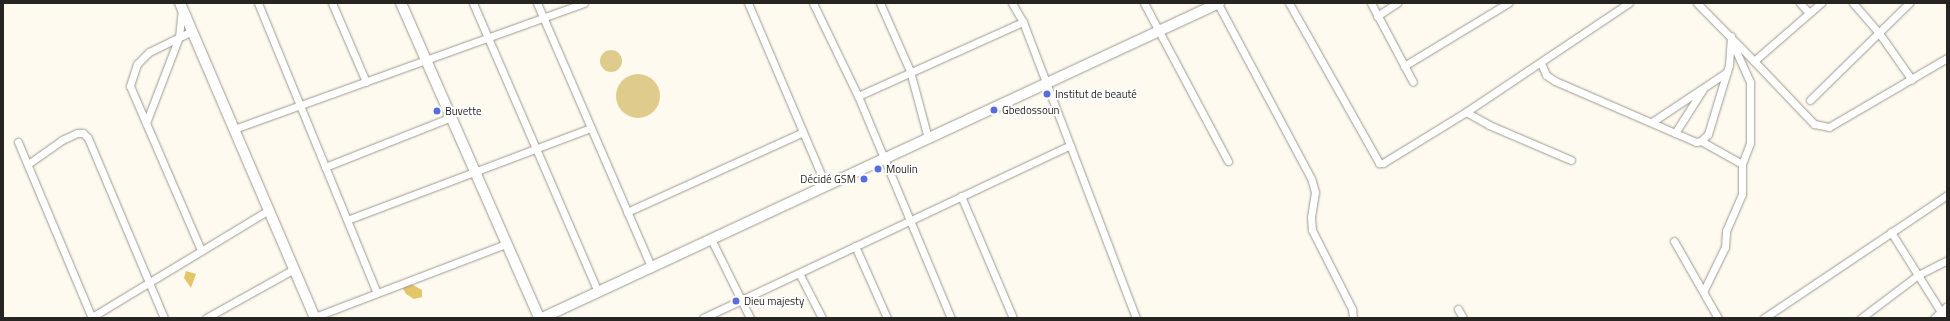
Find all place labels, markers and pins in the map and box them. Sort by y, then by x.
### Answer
place label: Institut de beauté [1055,87,1137,101]
marker: Institut de beauté [1042,89,1052,99]
place label: Gbedossoun [1002,103,1060,117]
place label: Buvette [445,104,482,118]
marker: Gbedossoun [989,105,999,115]
marker: Buvette [432,106,442,116]
place label: Moulin [886,162,918,176]
marker: Moulin [873,164,883,174]
place label: Décidé GSM [800,172,856,186]
marker: Décidé GSM [859,174,869,184]
place label: Dieu majesty [744,294,804,308]
marker: Dieu majesty [731,296,741,306]

